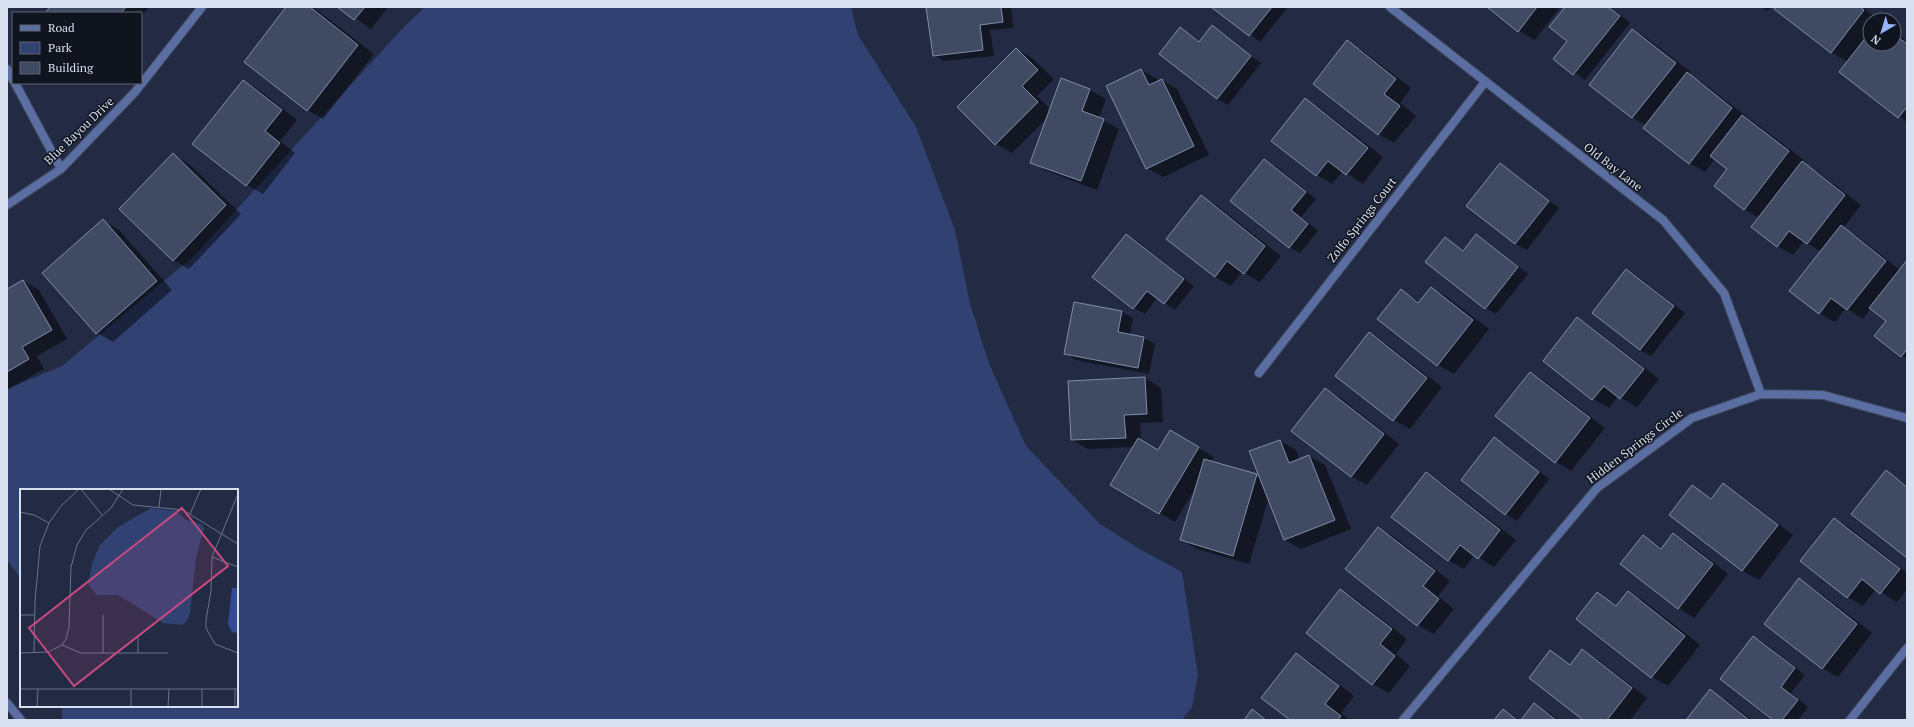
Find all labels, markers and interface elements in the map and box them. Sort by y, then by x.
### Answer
legend [12,12,142,84]
north arrow [1862,12,1902,52]
text: Road [48,20,75,35]
text: N [1868,31,1883,48]
text: Park [48,40,73,55]
text: Building [48,60,94,75]
street label: Blue Bayou Drive [41,94,117,168]
street label: Old Bay Lane [1581,139,1646,194]
street label: Zolfo Springs Court [1324,174,1400,265]
street label: Hidden Springs Circle [1584,405,1686,486]
inset map [20,489,238,707]

